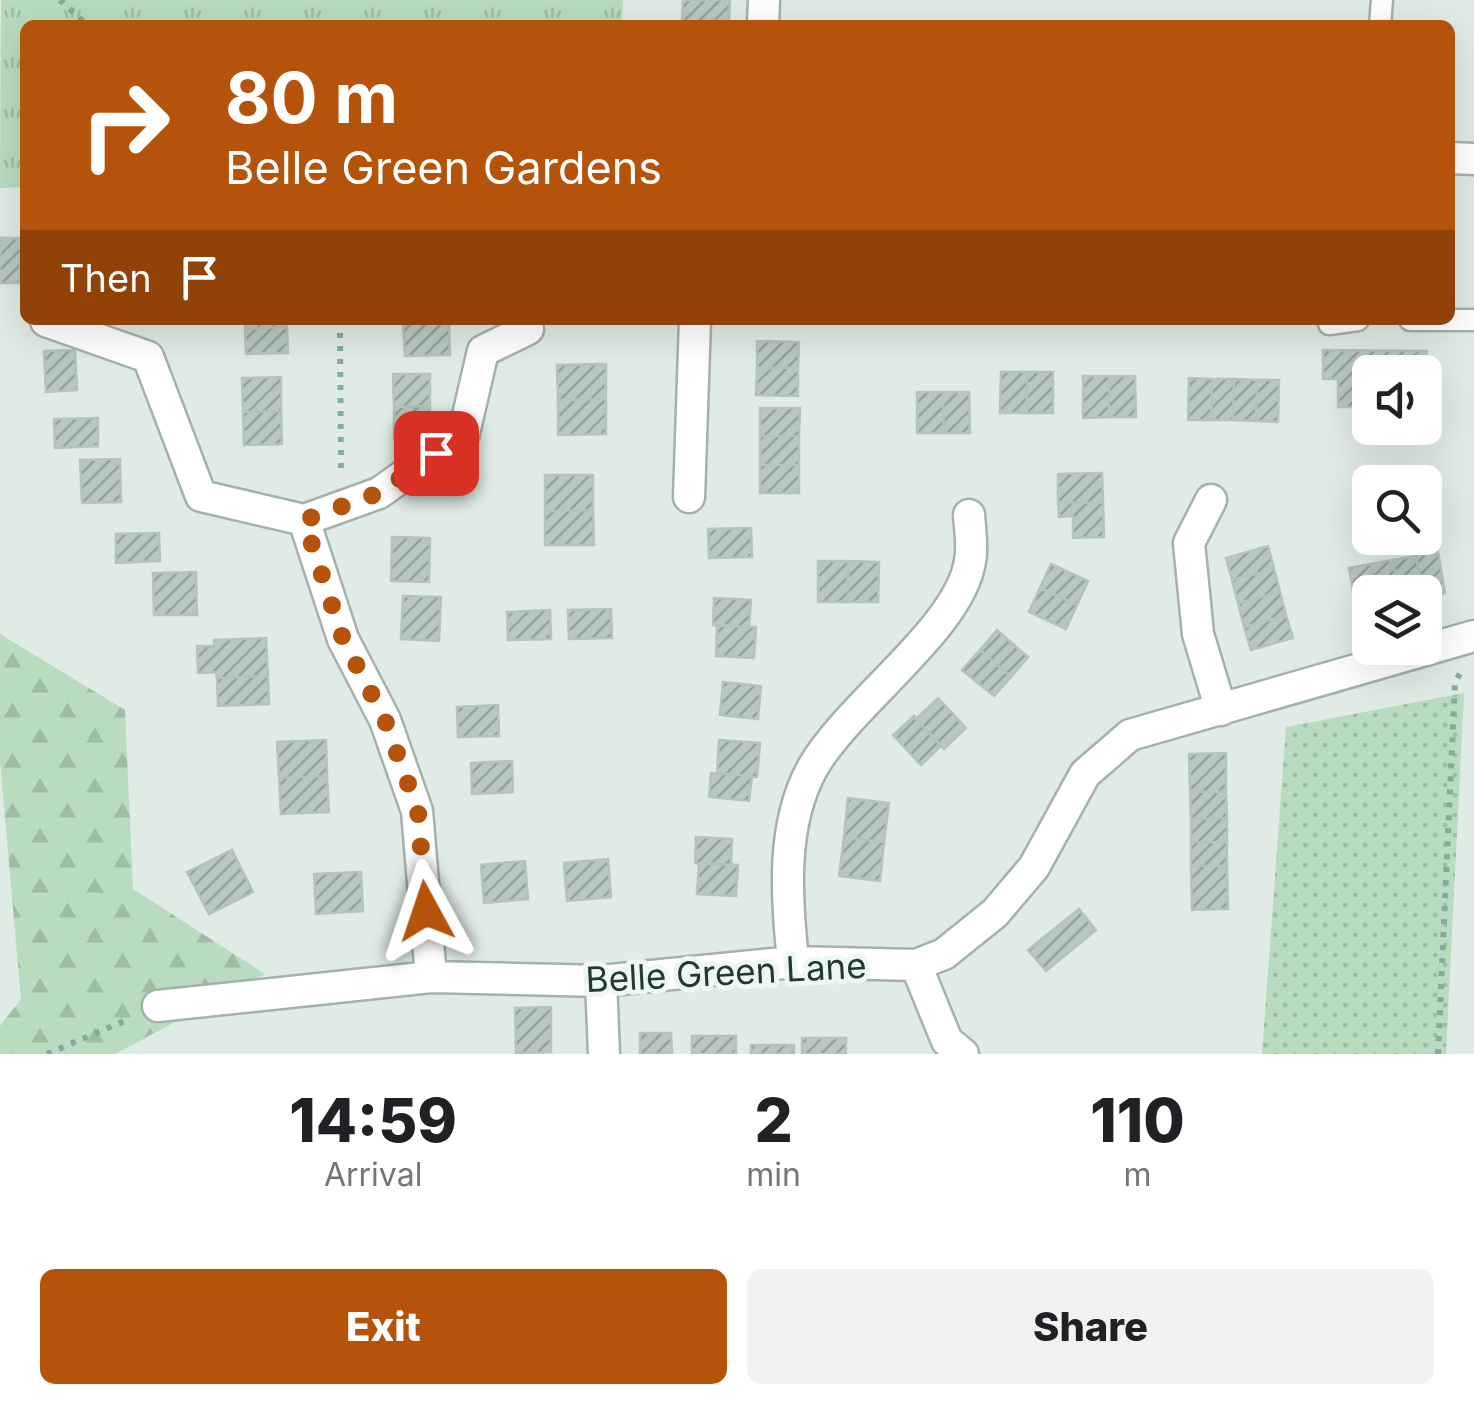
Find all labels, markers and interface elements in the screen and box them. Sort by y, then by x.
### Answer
text: 80 m [225,55,398,140]
icon: right [60,60,190,190]
text: Belle Green Gardens [225,140,662,195]
icon: arrive [172,250,227,305]
text: Then [60,255,152,301]
map controls [1352,355,1442,665]
button: sound [1352,355,1442,445]
pin [394,411,479,496]
icon: arrive [409,426,464,481]
button: search [1352,465,1442,555]
button: layers [1352,575,1442,665]
position arrow [374,859,478,963]
street label: Belle Green Lane [585,944,867,1000]
text: 14:59 [289,1084,457,1156]
text: 2 [755,1084,793,1156]
text: 110 [1090,1084,1185,1156]
text: Arrival [324,1155,422,1194]
text: min [746,1155,801,1194]
text: m [1123,1155,1152,1194]
button: Exit [40,1269,727,1384]
button: Share [747,1269,1434,1384]

